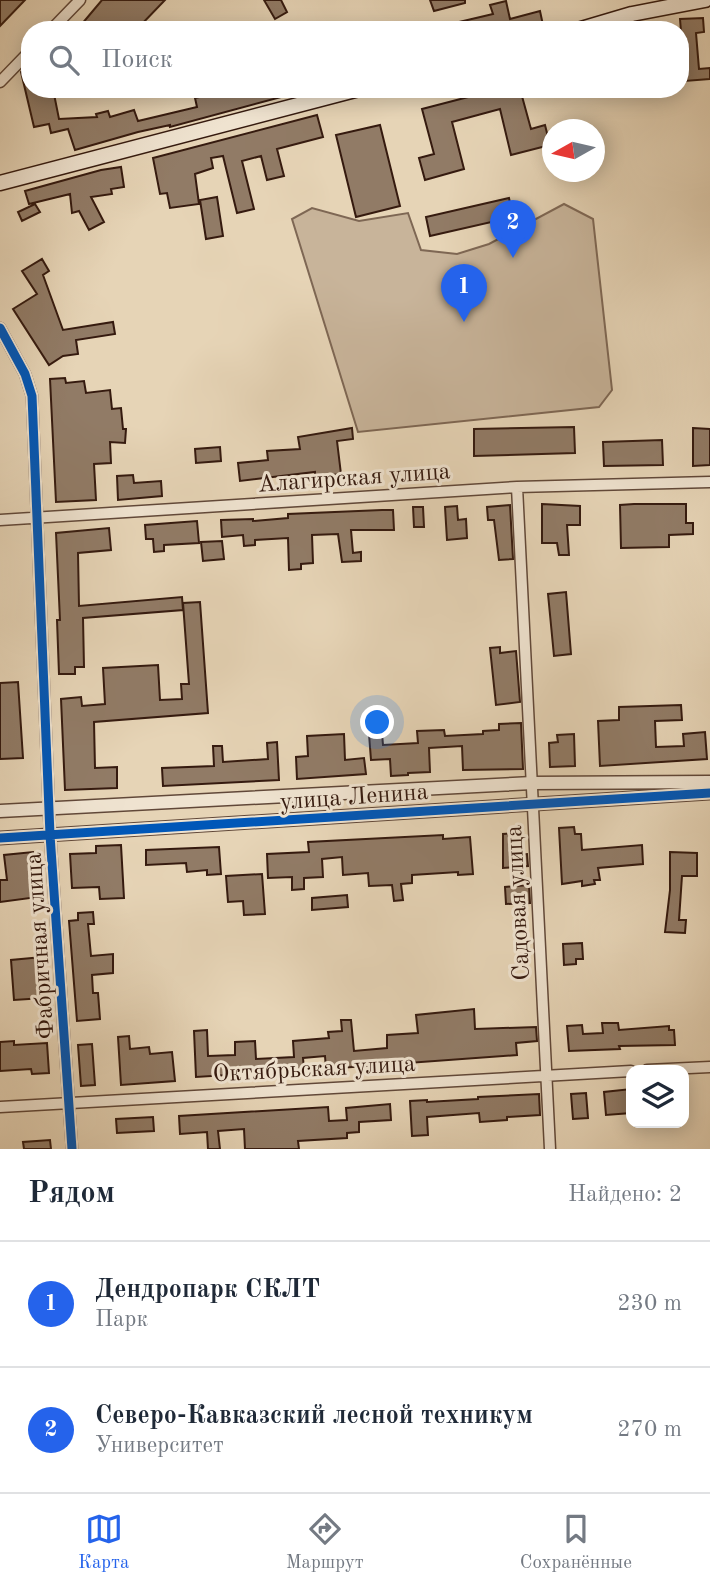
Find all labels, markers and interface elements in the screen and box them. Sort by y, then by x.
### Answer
search box [21,21,689,98]
icon: search [45,41,83,79]
text: Поиск [101,47,173,73]
north arrow [542,119,605,182]
pin: 2 [490,200,536,258]
pin: 1 [441,264,487,322]
street label: Алагирская улица [257,460,451,498]
your location [360,705,394,739]
street label: улица Ленина [279,781,429,815]
street label: Садовая улица [503,824,535,981]
street label: Фабричная улица [22,852,59,1040]
street label: Октябрьская улица [212,1053,416,1087]
map controls [626,1065,689,1128]
button: layers [626,1065,689,1128]
text: Рядом [28,1179,115,1209]
text: Найдено: 2 [568,1183,682,1206]
text: Дендропарк СКЛТ [95,1277,320,1303]
text: 1 [44,1292,58,1315]
text: 230 m [617,1292,682,1315]
text: Парк [95,1308,148,1331]
text: Северо-Кавказский лесной техникум [95,1403,533,1429]
text: 2 [44,1418,58,1441]
text: 270 m [617,1418,682,1441]
text: Университет [95,1434,224,1457]
tab: Карта [78,1510,129,1575]
tab: Маршрут [286,1510,364,1575]
tab: Сохранённые [520,1510,632,1575]

